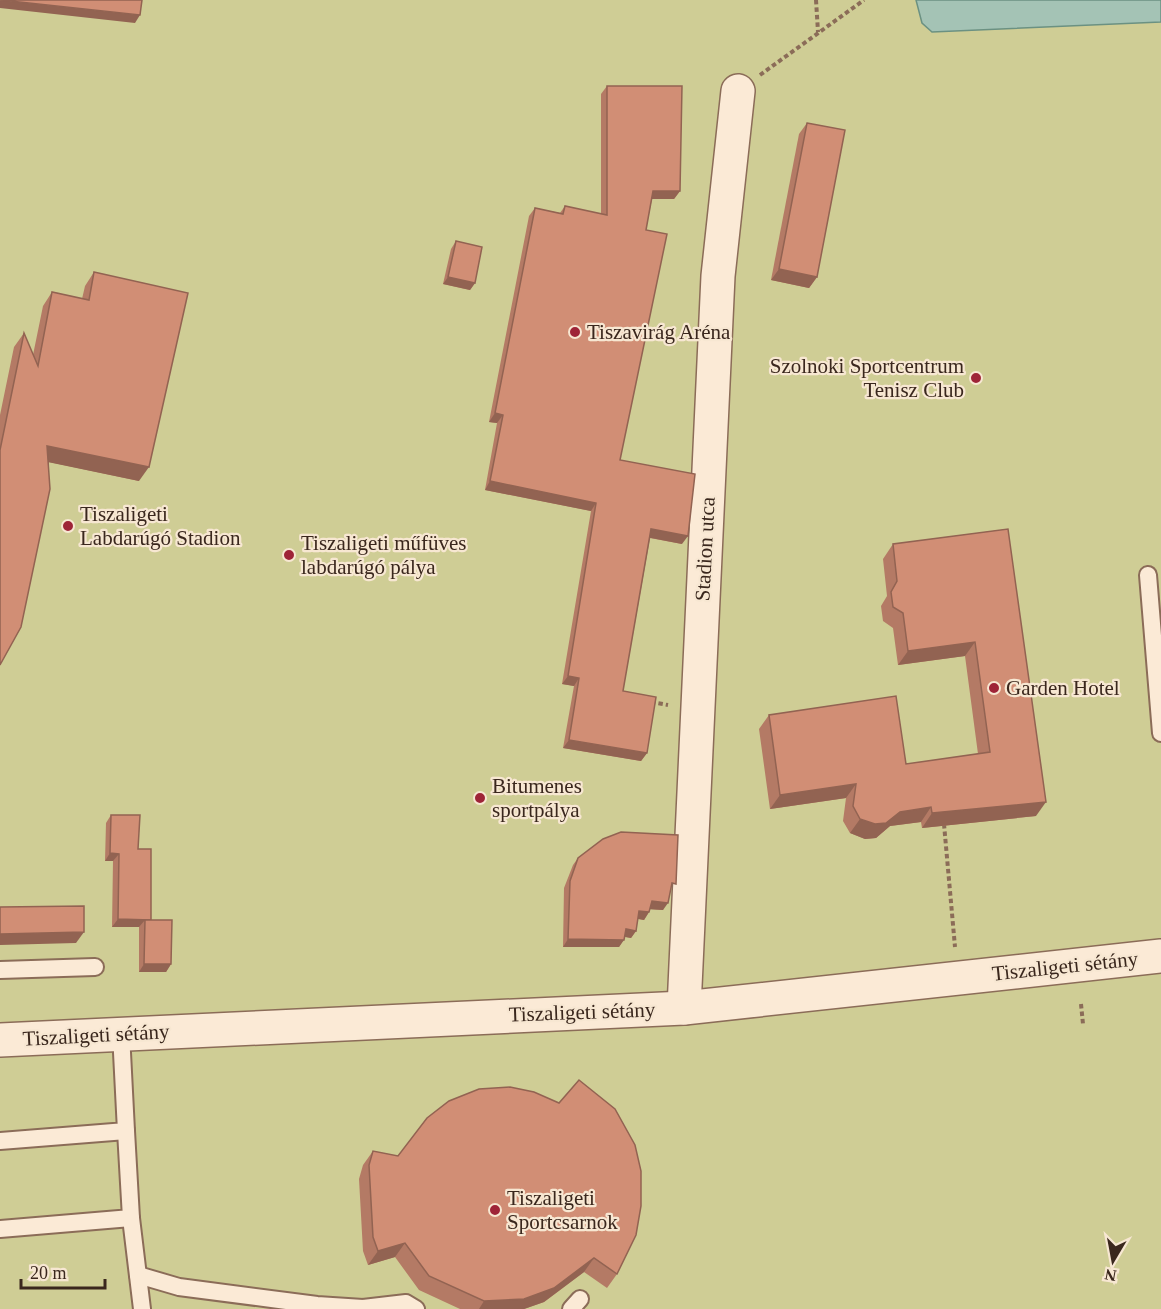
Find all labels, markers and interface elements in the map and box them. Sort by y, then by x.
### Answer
place label: Tiszavirág Aréna [587,320,731,344]
marker: Tiszavirág Aréna [568,325,582,339]
place label: Szolnoki Sportcentrum Tenisz Club [770,354,964,402]
marker: Szolnoki Sportcentrum Tenisz Club [969,371,983,385]
street label: Stadion utca [690,496,720,602]
place label: Tiszaligeti Labdarúgó Stadion [80,502,241,550]
marker: Tiszaligeti Labdarúgó Stadion [61,519,75,533]
place label: Tiszaligeti műfüves labdarúgó pálya [301,531,466,579]
marker: Tiszaligeti műfüves labdarúgó pálya [282,548,296,562]
place label: Garden Hotel [1006,676,1120,700]
marker: Garden Hotel [987,681,1001,695]
place label: Bitumenes sportpálya [492,774,582,822]
marker: Bitumenes sportpálya [473,791,487,805]
street label: Tiszaligeti sétány [991,946,1140,986]
street label: Tiszaligeti sétány [508,997,656,1027]
street label: Tiszaligeti sétány [22,1019,170,1051]
place label: Tiszaligeti Sportcsarnok [507,1186,618,1234]
marker: Tiszaligeti Sportcsarnok [488,1203,502,1217]
north arrow [1083,1231,1143,1291]
scale bar [21,1252,105,1290]
text: 20 m [30,1263,67,1283]
text: N [1103,1266,1118,1285]

